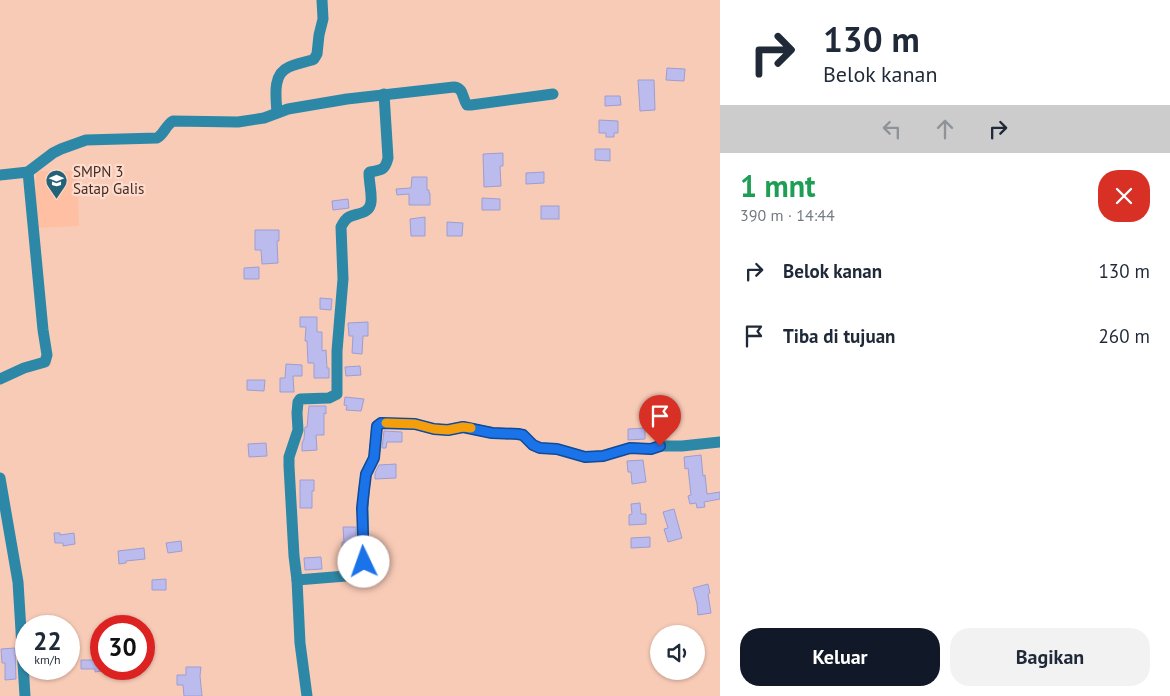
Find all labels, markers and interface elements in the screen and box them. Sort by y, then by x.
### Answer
text: 130 m [823,16,920,62]
icon: right [740,20,805,85]
text: Belok kanan [823,60,937,88]
icon: left [878,115,906,143]
icon: ahead [931,115,959,143]
icon: right [984,115,1012,143]
place label: SMPN 3 Satap Galis [73,162,144,198]
text: 1 mnt [740,166,816,205]
school or university icon: SMPN 3 Satap Galis [45,168,69,199]
button: close [1098,170,1150,222]
text: 390 m · 14:44 [740,205,835,225]
icon: right [740,257,768,285]
text: Belok kanan [783,259,882,283]
text: 130 m [1098,259,1150,283]
icon: arrive [740,322,768,350]
text: Tiba di tujuan [783,324,895,348]
text: 260 m [1098,324,1150,348]
pin [639,395,681,446]
icon: arrive [646,402,674,430]
position arrow [337,535,389,587]
speed limit sign: 30 [90,615,155,680]
text: 22 [33,625,62,657]
map controls [650,625,705,680]
button: sound [650,625,705,680]
button: Keluar [740,628,940,686]
button: Bagikan [950,628,1150,686]
text: km/h [34,652,61,667]

